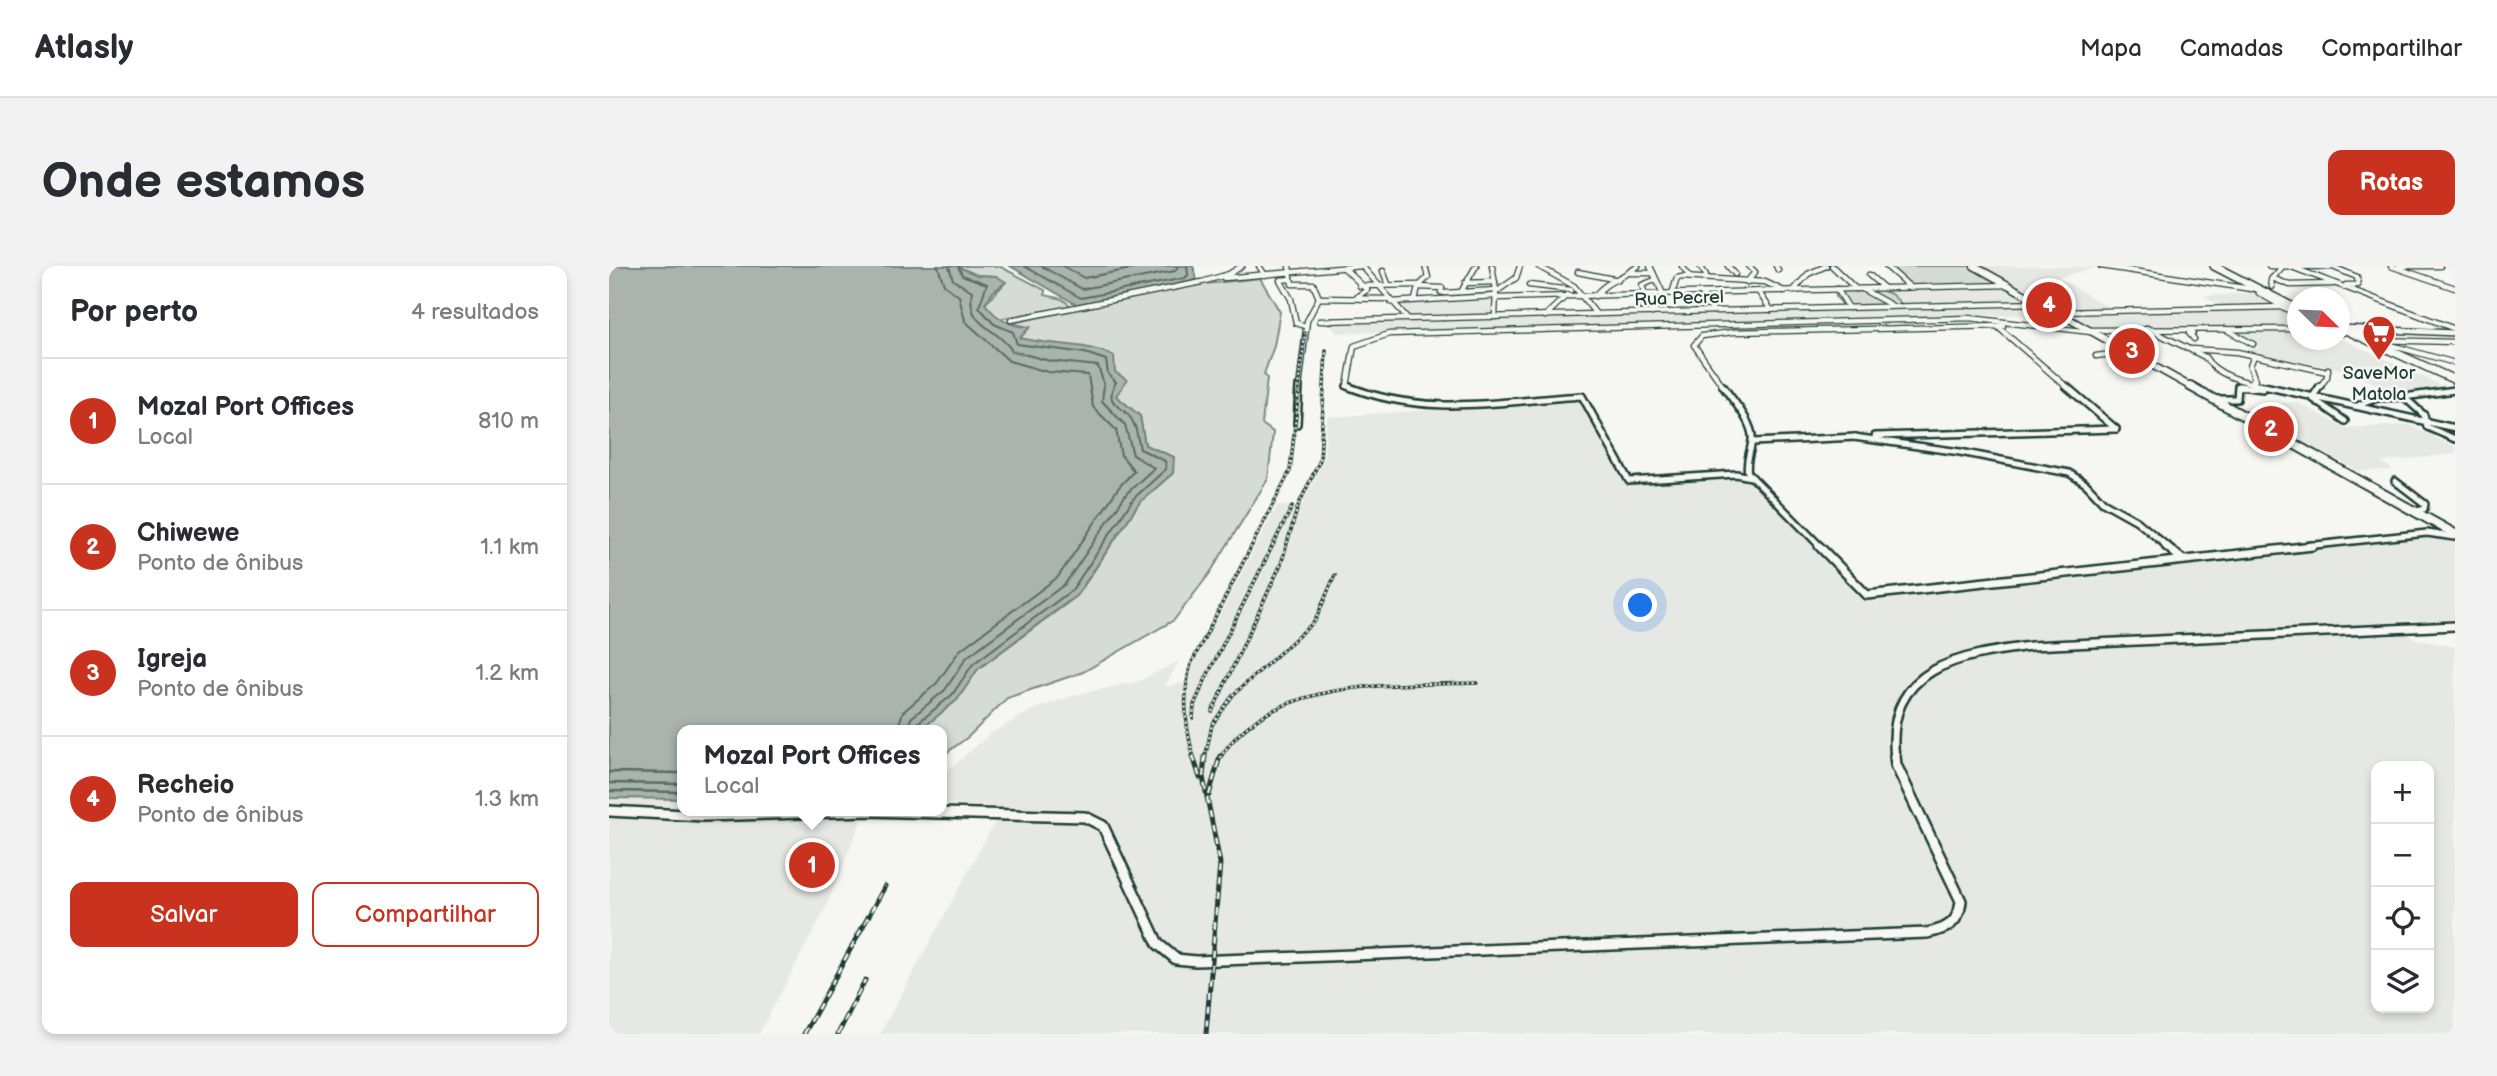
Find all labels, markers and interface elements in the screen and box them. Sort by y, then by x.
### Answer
text: Atlasly [35,28,133,68]
text: Mapa [2080,34,2142,63]
text: Camadas [2180,34,2283,63]
text: Compartilhar [2321,34,2462,63]
button: Rotas [2328,150,2455,215]
text: Onde estamos [42,153,365,212]
pin: 4 [2026,279,2072,331]
street label: Rua Pecrel [1634,286,1724,311]
north arrow [2287,287,2350,350]
text: Por perto [70,294,198,330]
text: 4 resultados [411,298,539,326]
supermarket icon: SaveMor Matola [2360,313,2398,362]
pin: 3 [2109,325,2155,377]
place label: SaveMor Matola [2343,363,2416,405]
text: Mozal Port Offices [137,392,354,423]
pin: 2 [2248,403,2294,455]
text: 1 [88,407,98,435]
text: 810 m [478,407,539,435]
text: Local [137,423,193,451]
text: Chiwewe [137,518,239,549]
text: 2 [86,533,100,561]
text: 1.1 km [480,533,539,561]
text: Ponto de ônibus [137,549,304,577]
your location [1623,588,1657,622]
text: Igreja [137,644,207,675]
text: 3 [86,659,100,687]
text: 1.2 km [476,659,539,687]
text: Ponto de ônibus [137,675,304,703]
popup [677,725,947,816]
text: Mozal Port Offices [704,741,920,772]
map controls [2371,761,2434,1013]
button: + [2371,761,2434,824]
text: Recheio [137,770,234,801]
text: Local [704,772,760,800]
text: 4 [86,785,100,813]
text: 1.3 km [475,785,539,813]
text: Ponto de ônibus [137,801,304,829]
button: − [2371,824,2434,887]
pin: 1 [789,839,835,891]
button: Salvar [70,882,298,947]
button: Compartilhar [312,882,539,947]
button: locate [2371,887,2434,950]
button: layers [2371,950,2434,1013]

